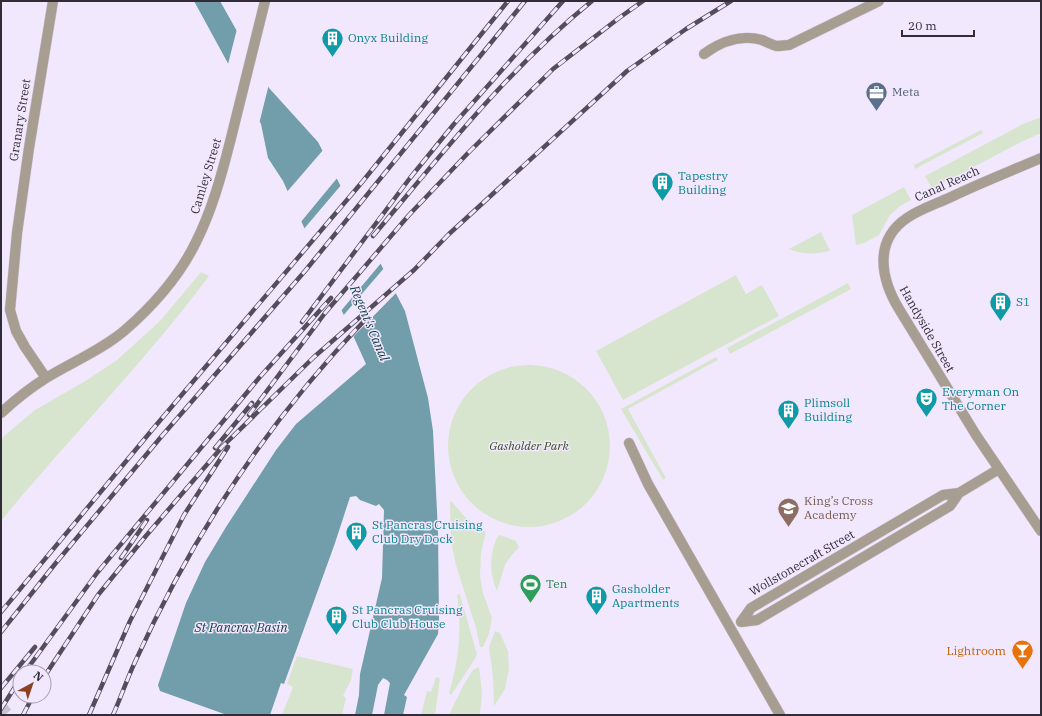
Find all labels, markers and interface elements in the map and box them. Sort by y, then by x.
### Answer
scale bar [902,12,974,38]
text: 20 m [908,18,937,33]
building icon: Onyx Building [319,25,345,58]
place label: Onyx Building [348,30,429,45]
street label: Granary Street [6,78,33,162]
office icon: Meta [864,79,890,112]
place label: Meta [892,84,920,99]
street label: Camley Street [187,136,224,216]
street label: Canal Reach [912,162,982,205]
place label: Tapestry Building [678,168,728,197]
building icon: Tapestry Building [650,170,676,203]
water label: Regent's Canal [346,282,393,364]
street label: Handyside Street [897,283,958,375]
building icon: S1 [988,289,1014,322]
place label: S1 [1016,294,1030,309]
place label: Everyman On The Corner [942,384,1019,413]
theatre icon: Everyman On The Corner [913,386,939,419]
place label: Plimsoll Building [804,395,852,424]
building icon: Plimsoll Building [775,397,801,430]
park label: Gasholder Park [489,438,569,453]
place label: King’s Cross Academy [804,493,873,522]
school or university icon: King’s Cross Academy [776,495,802,528]
place label: St Pancras Cruising Club Dry Dock [372,517,483,546]
building icon: St Pancras Cruising Club Dry Dock [344,519,370,552]
street label: Wollstonecraft Street [747,526,857,599]
sports icon: Ten [518,571,544,604]
place label: Ten [546,576,568,591]
place label: Gasholder Apartments [612,581,680,610]
building icon: Gasholder Apartments [584,583,610,616]
place label: St Pancras Cruising Club Club House [352,602,463,631]
building icon: St Pancras Cruising Club Club House [324,604,350,637]
water label: St Pancras Basin [193,619,288,636]
bar icon: Lightroom [1009,638,1035,671]
place label: Lightroom [946,643,1007,658]
north arrow [12,664,52,704]
text: N [31,668,46,685]

